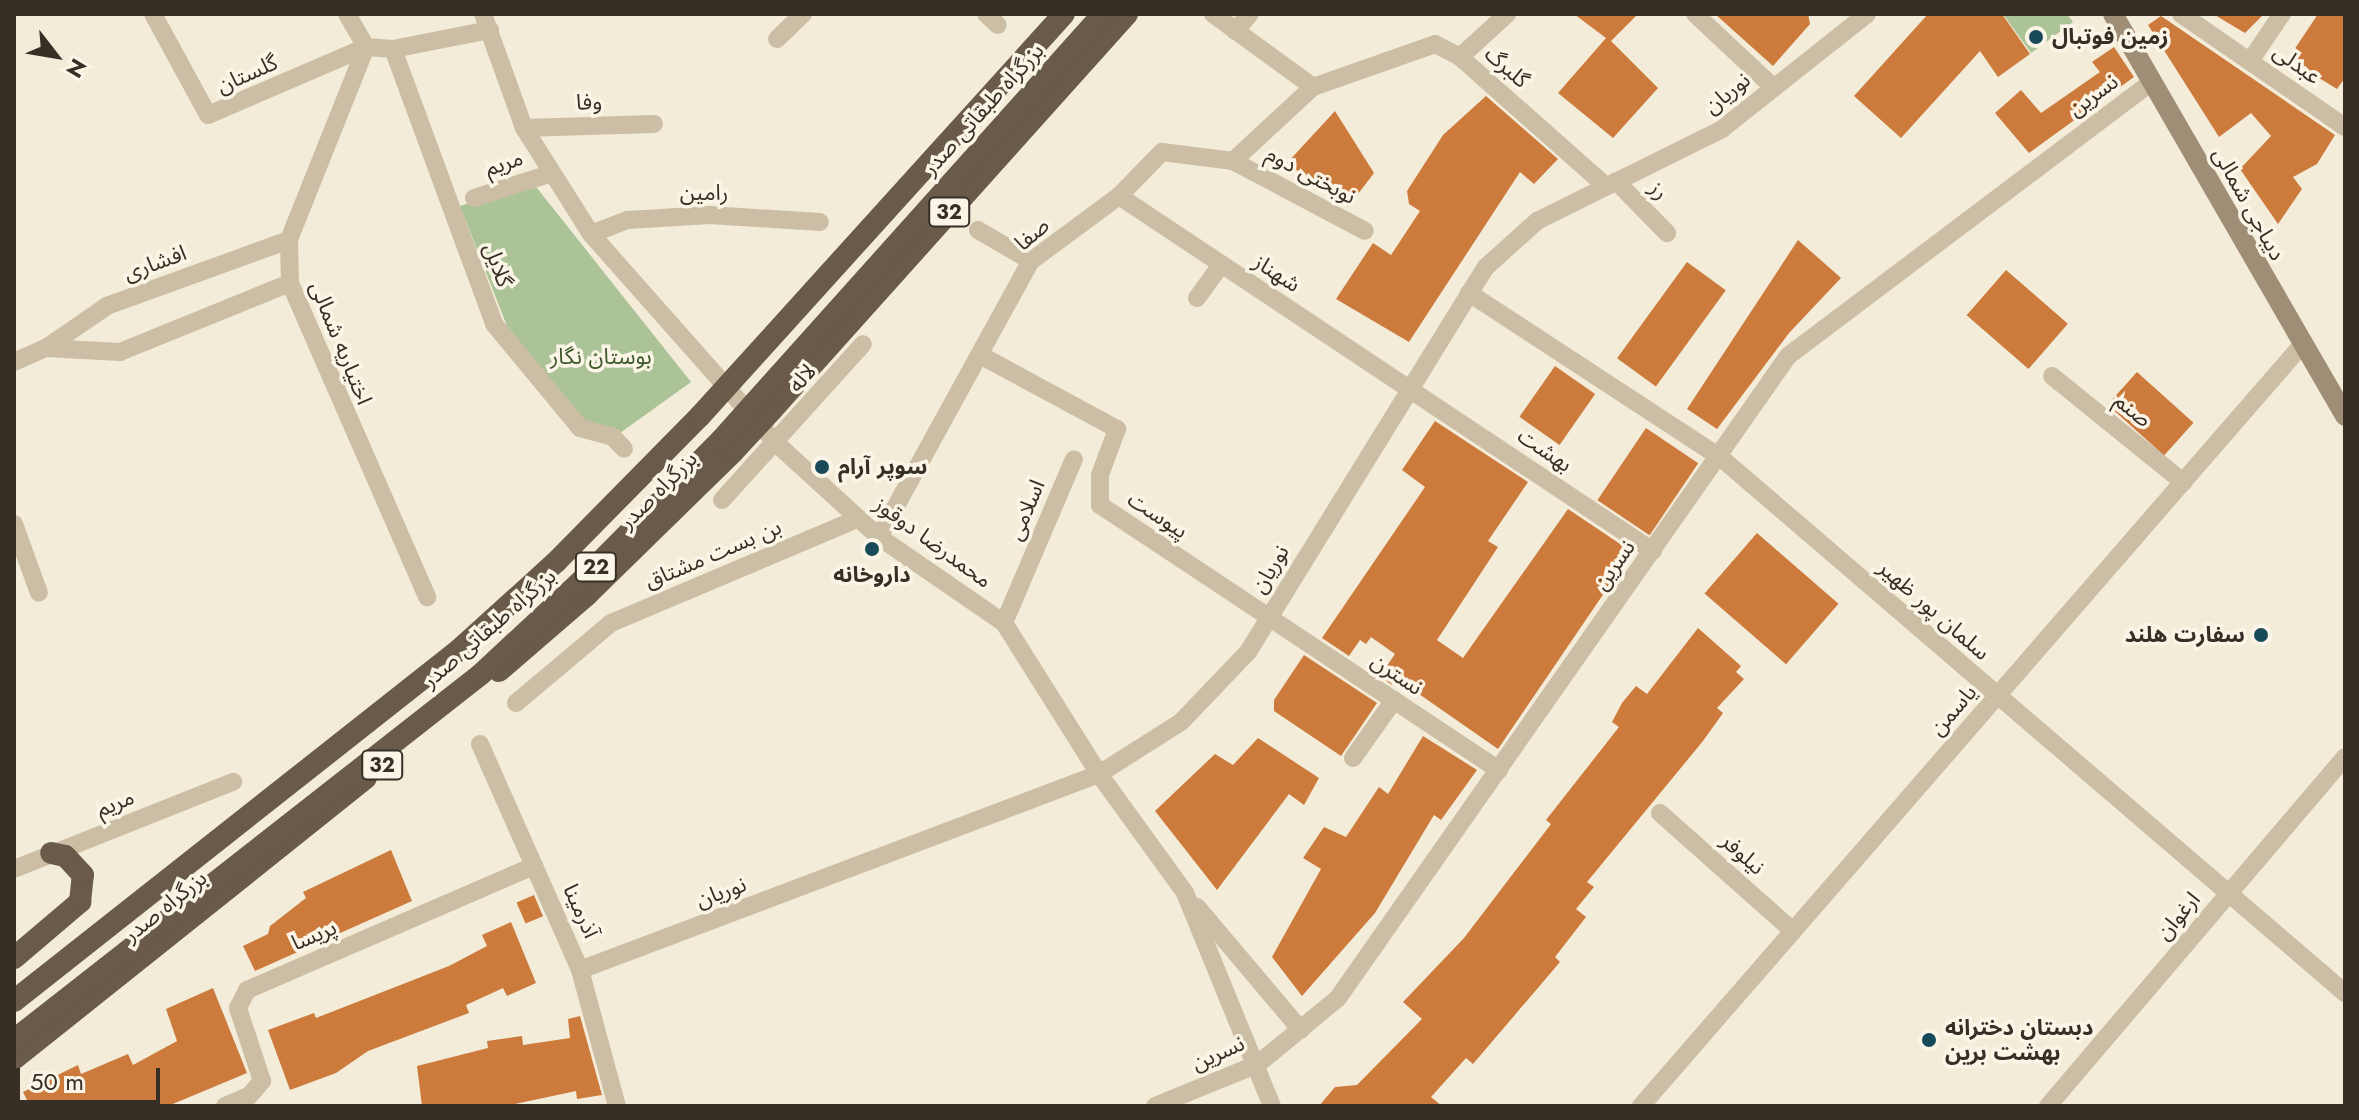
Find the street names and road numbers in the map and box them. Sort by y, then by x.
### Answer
street label: بزرگراه طبقاتی صدر [917,38,1049,180]
street label: عبدلی [2268,38,2326,90]
street label: گلبرگ [1479,41,1535,93]
street label: گلستان [212,49,282,99]
street label: نوریان [1699,66,1755,120]
street label: نسرین [2063,68,2123,122]
street label: وفا [576,88,602,116]
street label: نوبختی دوم [1261,140,1361,210]
street label: دیباجی شمالی [2207,143,2291,265]
street label: مریم [482,144,526,182]
street label: رز [1644,175,1674,205]
street label: رامین [680,180,728,206]
road number: 32 [927,196,971,228]
street label: صفا [1009,212,1055,256]
street label: افشاری [120,239,190,287]
street label: گلایل [478,239,518,291]
street label: شهناز [1249,248,1305,298]
street label: اختیاریه شمالی [304,278,378,408]
street label: لاله [782,358,822,398]
street label: صنم [2109,387,2157,433]
street label: بهشت [1513,422,1577,478]
street label: بزرگراه صدر [614,446,702,534]
street label: اسلامی [1001,476,1051,544]
street label: پیوست [1123,486,1193,544]
street label: محمدرضا دوقوز [869,491,997,593]
street label: بن بست مشتاق [641,513,785,595]
street label: نسرین [1587,535,1641,595]
street label: نوریان [1245,540,1295,598]
road number: 22 [574,551,618,583]
street label: سلمان پور ظهیر [1873,554,1995,666]
street label: بزرگراه طبقاتی صدر [417,563,561,693]
street label: نسترن [1366,647,1428,701]
street label: یاسمن [1924,679,1982,741]
road number: 32 [360,749,404,781]
street label: مریم [92,784,138,822]
street label: نیلوفر [1716,828,1770,880]
street label: بزرگراه صدر [118,864,212,948]
street label: نوریان [692,871,750,913]
street label: آذرمینا [557,880,605,942]
street label: ارغوان [2150,887,2206,945]
street label: پریسا [288,914,340,956]
street label: نسرین [1187,1030,1249,1076]

